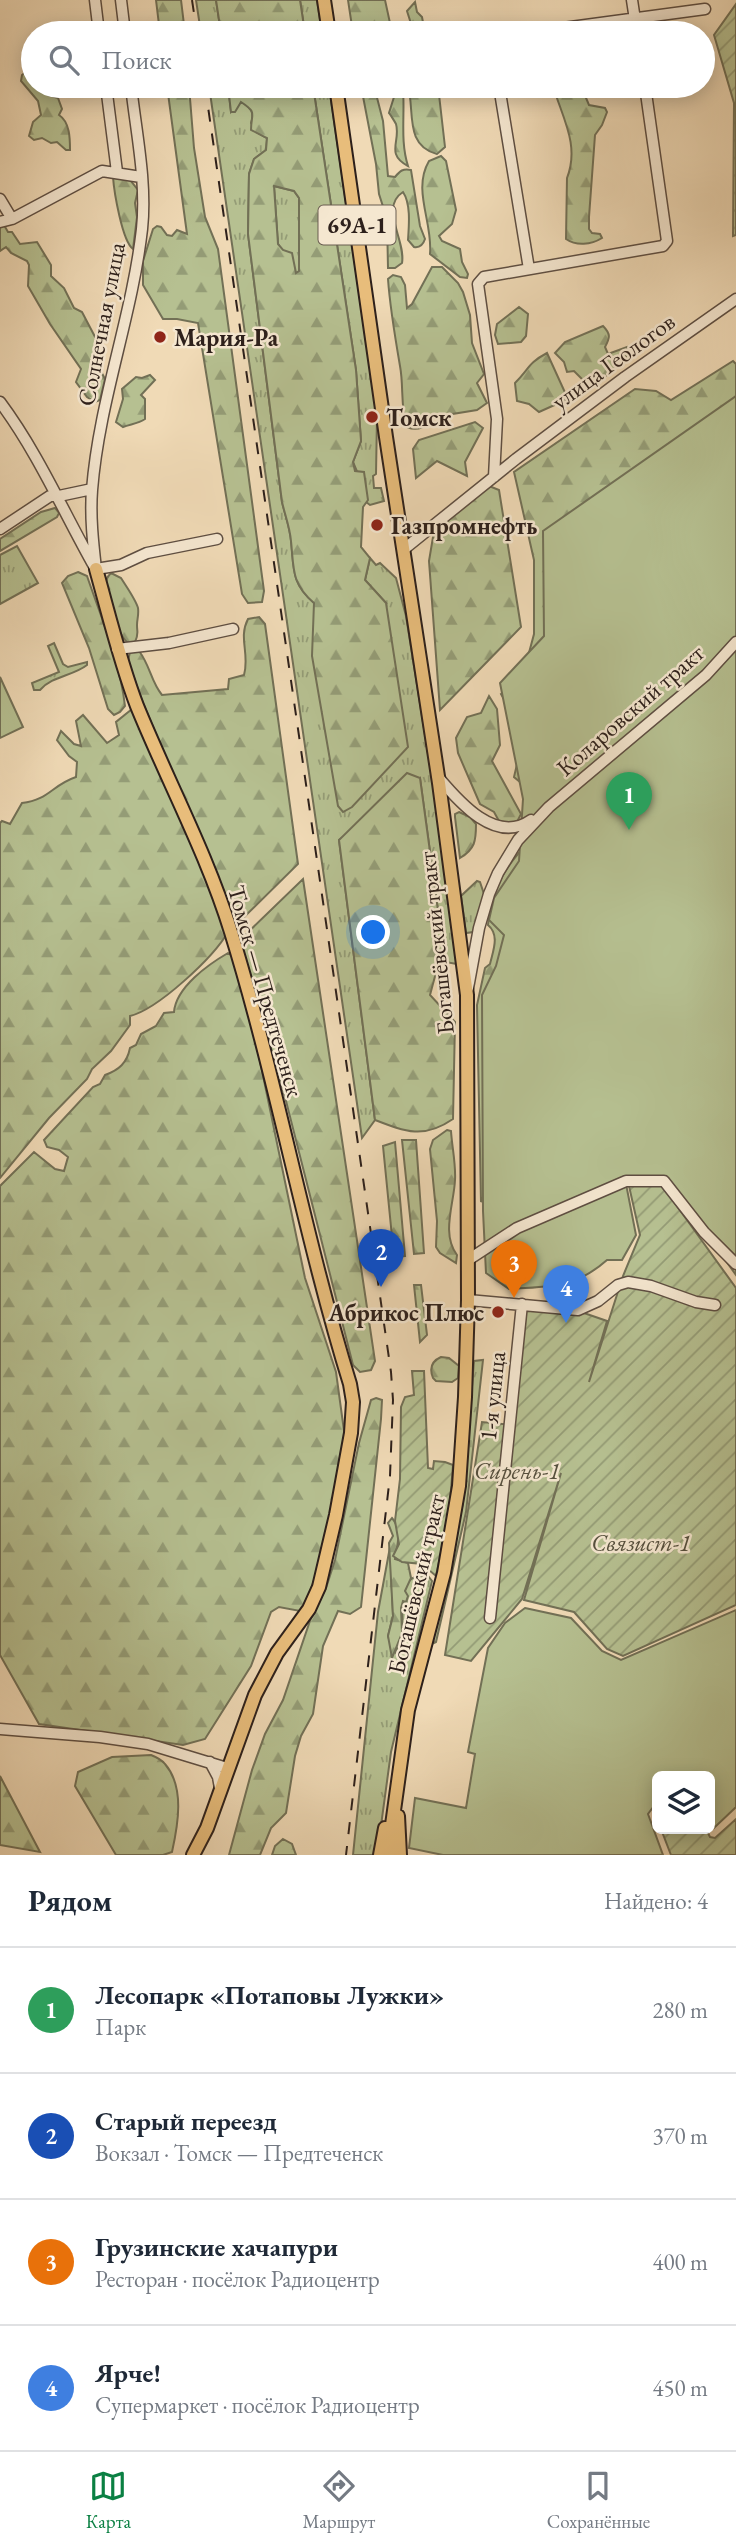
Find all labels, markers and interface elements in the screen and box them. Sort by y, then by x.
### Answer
search box [21,21,715,98]
icon: search [45,41,83,79]
text: Поиск [101,43,172,77]
road number: 69А-1 [318,206,396,244]
street label: Солнечная улица [70,239,132,409]
street label: улица Геологов [545,306,681,416]
place label: Мария-Ра [174,322,279,353]
marker: Мария-Ра [152,329,168,345]
place label: Томск [386,402,452,433]
marker: Томск [364,409,380,425]
place label: Газпромнефть [391,510,537,541]
marker: Газпромнефть [369,517,385,533]
street label: Коларовский тракт [550,637,710,783]
pin: 1 [606,772,652,830]
street label: Богашёвский тракт [411,850,461,1036]
street label: Томск — Предтеченск [221,882,311,1101]
your location [356,915,390,949]
pin: 2 [358,1229,404,1287]
pin: 3 [491,1240,537,1298]
pin: 4 [543,1265,589,1323]
place label: Абрикос Плюс [327,1297,484,1328]
marker: Абрикос Плюс [490,1304,506,1320]
street label: 1-я улица [472,1349,512,1442]
park label: Сирень-1 [474,1455,560,1486]
street label: Богашёвский тракт [380,1491,452,1677]
park label: Связист-1 [591,1527,691,1558]
map controls [652,1771,715,1834]
button: layers [652,1771,715,1834]
text: Рядом [28,1881,112,1920]
text: Найдено: 4 [604,1886,708,1916]
text: Лесопарк «Потаповы Лужки» [95,1978,444,2012]
text: 1 [45,1995,57,2025]
text: 280 m [652,1995,708,2025]
text: Парк [95,2012,146,2042]
text: Старый переезд [95,2104,277,2138]
text: 2 [45,2121,57,2151]
text: 370 m [652,2121,708,2151]
text: Вокзал · Томск — Предтеченск [95,2138,383,2168]
text: Грузинские хачапури [95,2230,338,2264]
text: 3 [45,2247,57,2277]
text: 400 m [652,2247,708,2277]
text: Ресторан · посёлок Радиоцентр [95,2264,380,2294]
text: Ярче! [95,2356,161,2390]
text: 4 [45,2373,57,2403]
text: 450 m [652,2373,708,2403]
text: Супермаркет · посёлок Радиоцентр [95,2390,420,2420]
tab: Карта [86,2467,131,2534]
tab: Маршрут [302,2467,375,2534]
tab: Сохранённые [547,2467,650,2534]

